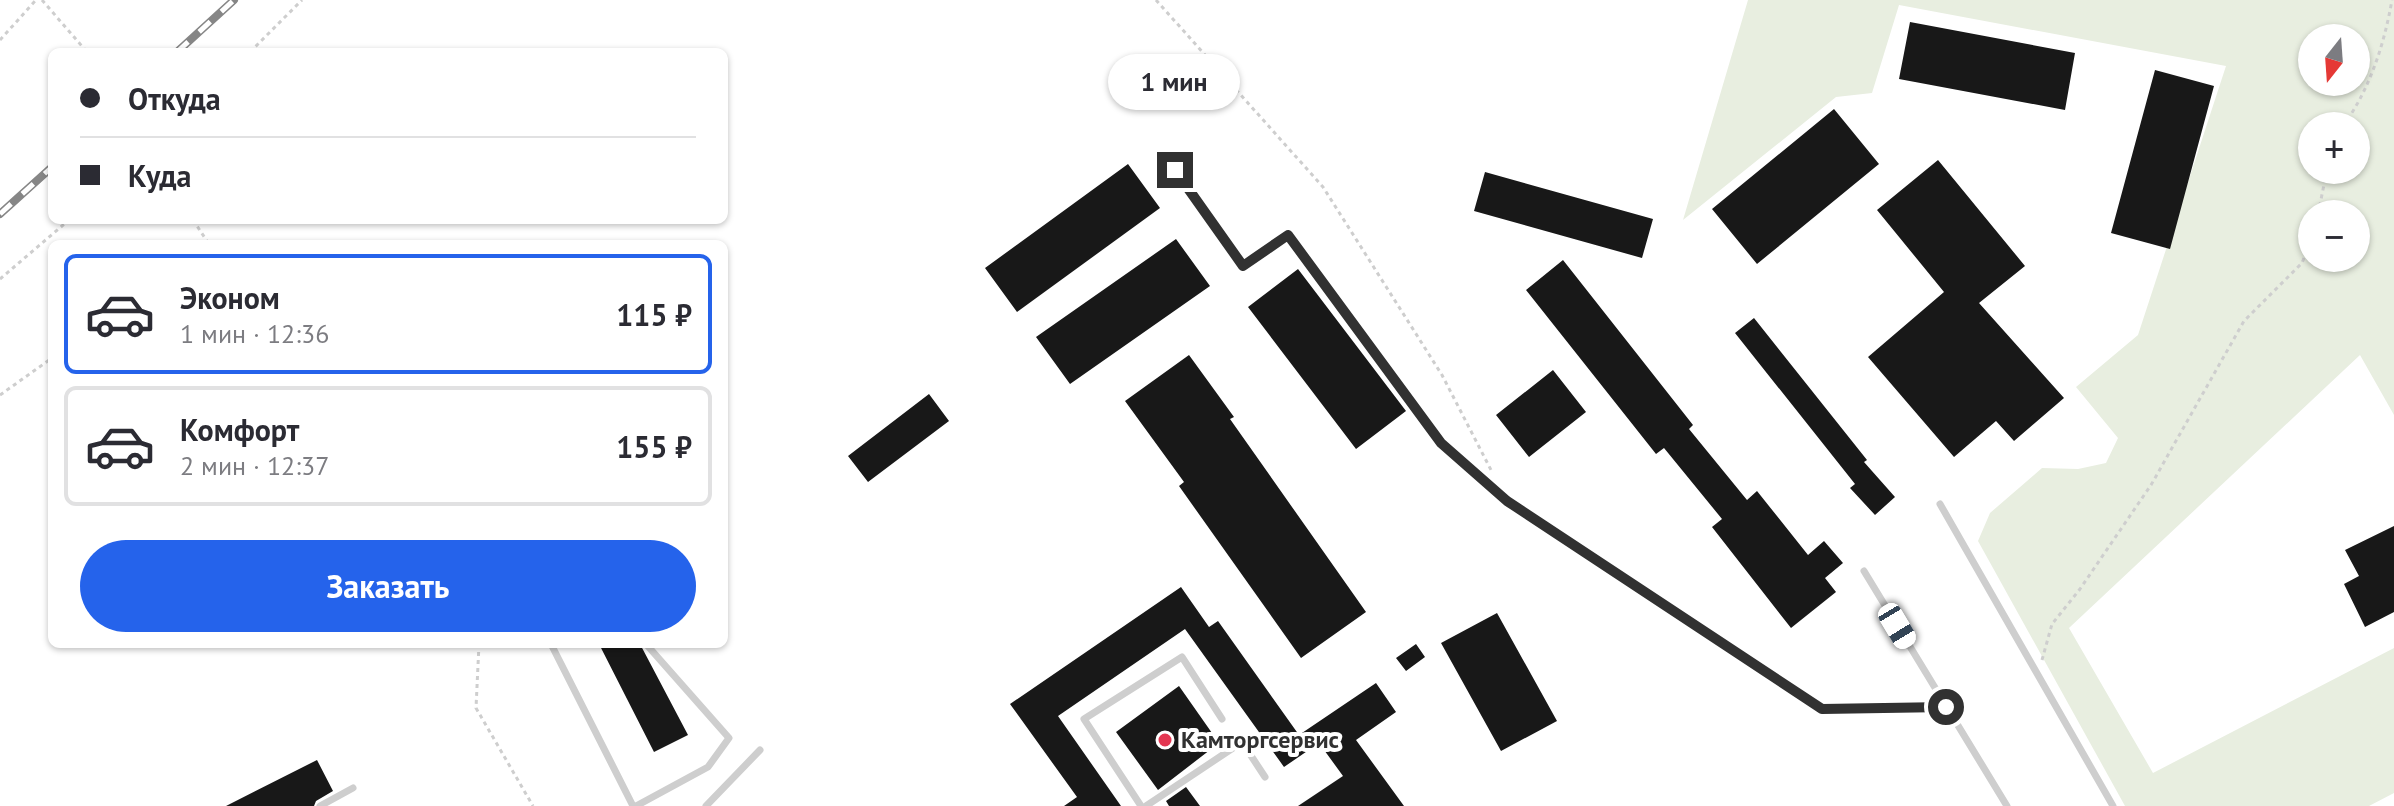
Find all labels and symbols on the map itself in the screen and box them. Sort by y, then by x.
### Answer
north arrow [2298,24,2370,96]
callout: 1 мин [1109,54,1241,110]
route end [1157,152,1193,188]
car [1874,599,1920,653]
route start [1928,689,1964,725]
place label: Камторгсервис [1181,724,1339,755]
marker: Камторгсервис [1156,731,1174,749]

